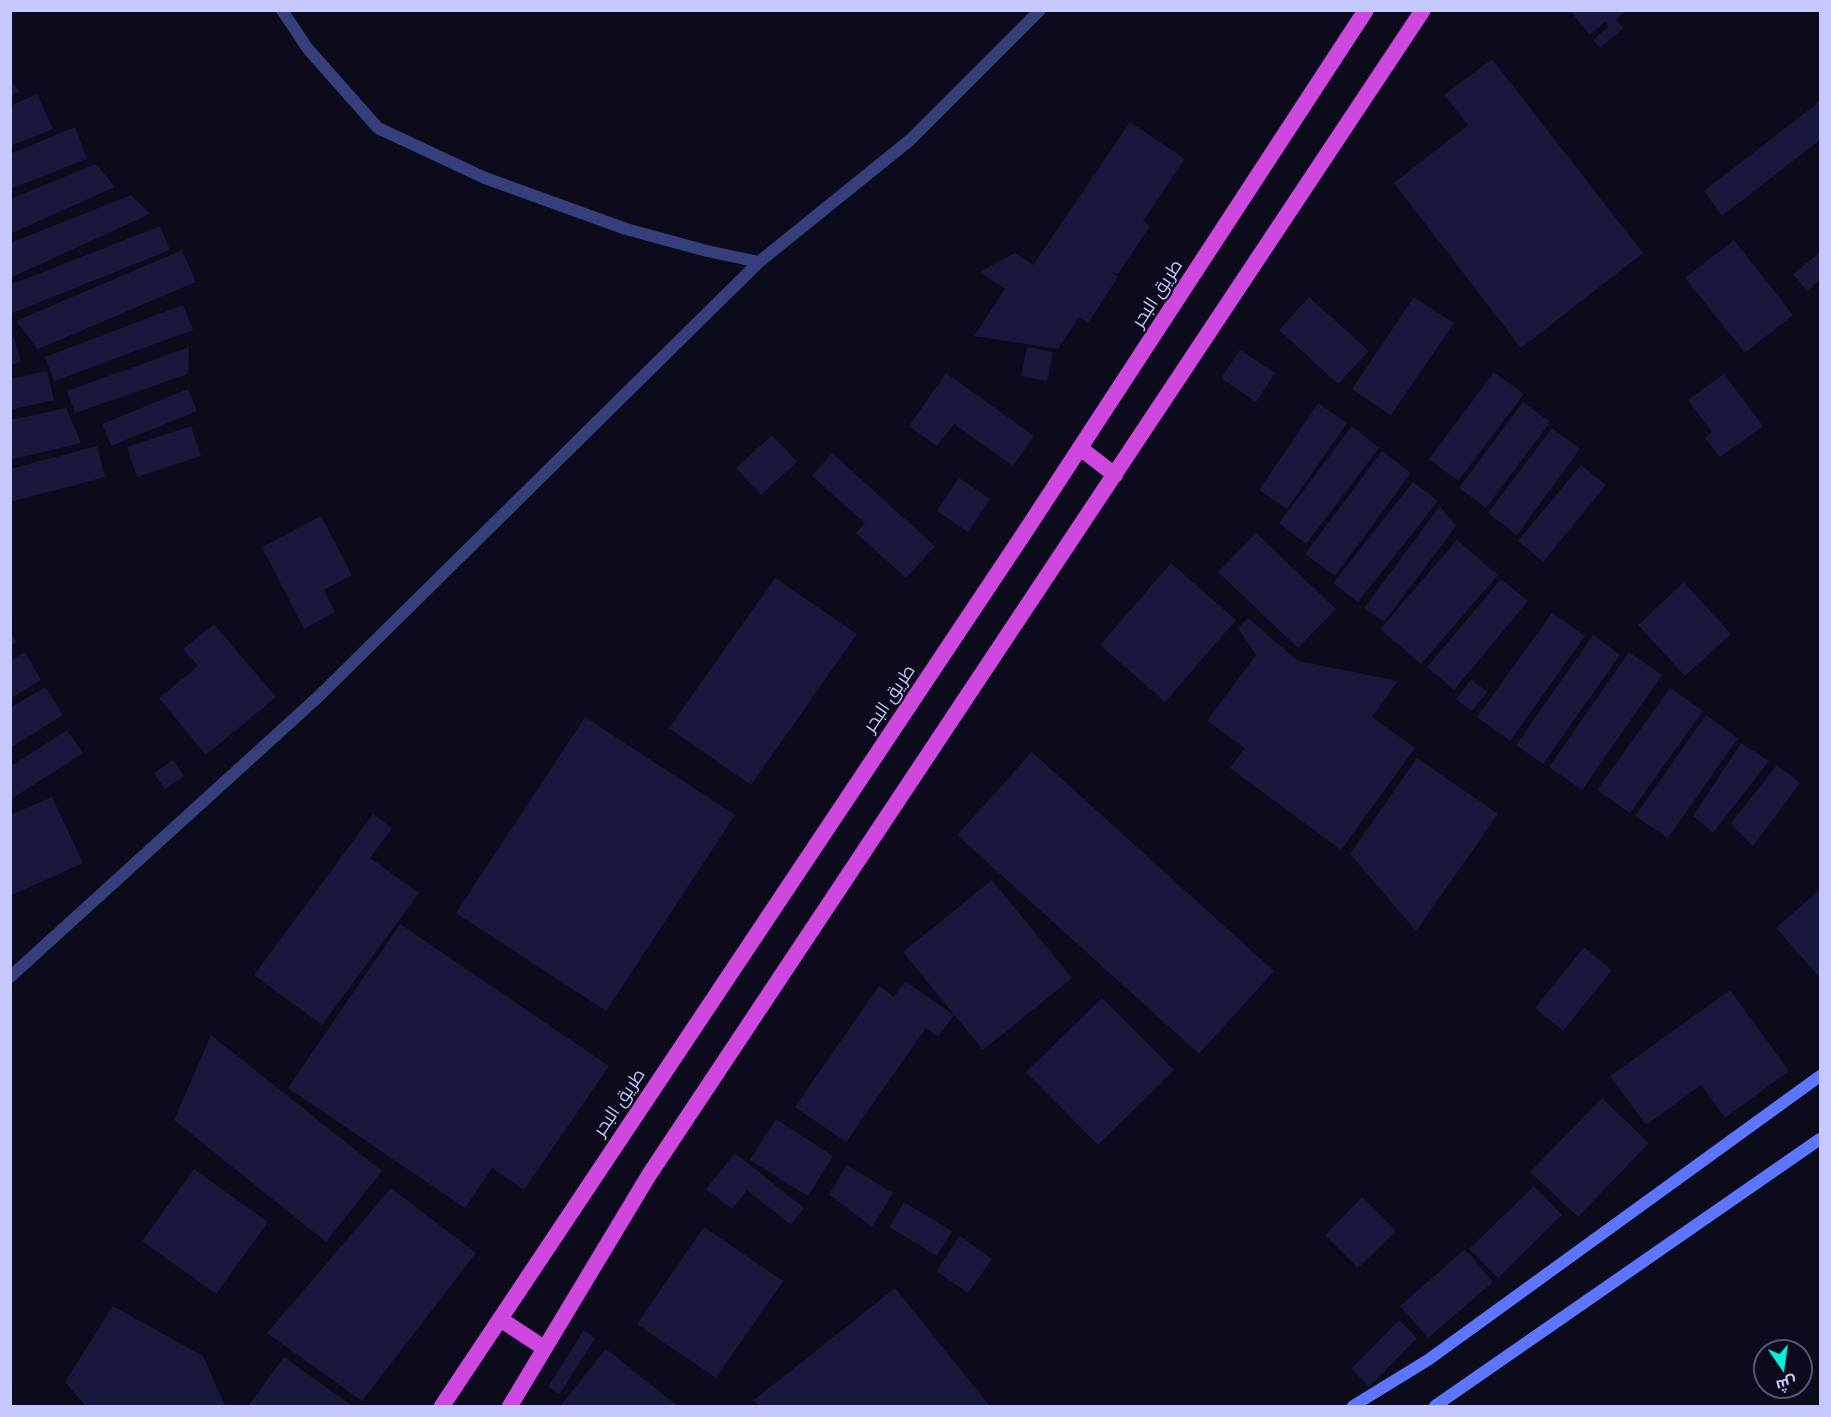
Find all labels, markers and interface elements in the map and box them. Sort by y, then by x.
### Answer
street label: طريق البحر [1128,256,1188,332]
street label: طريق البحر [860,661,920,737]
street label: طريق البحر [590,1065,650,1141]
north arrow [1753,1339,1813,1399]
text: ش [1774,1372,1799,1398]

